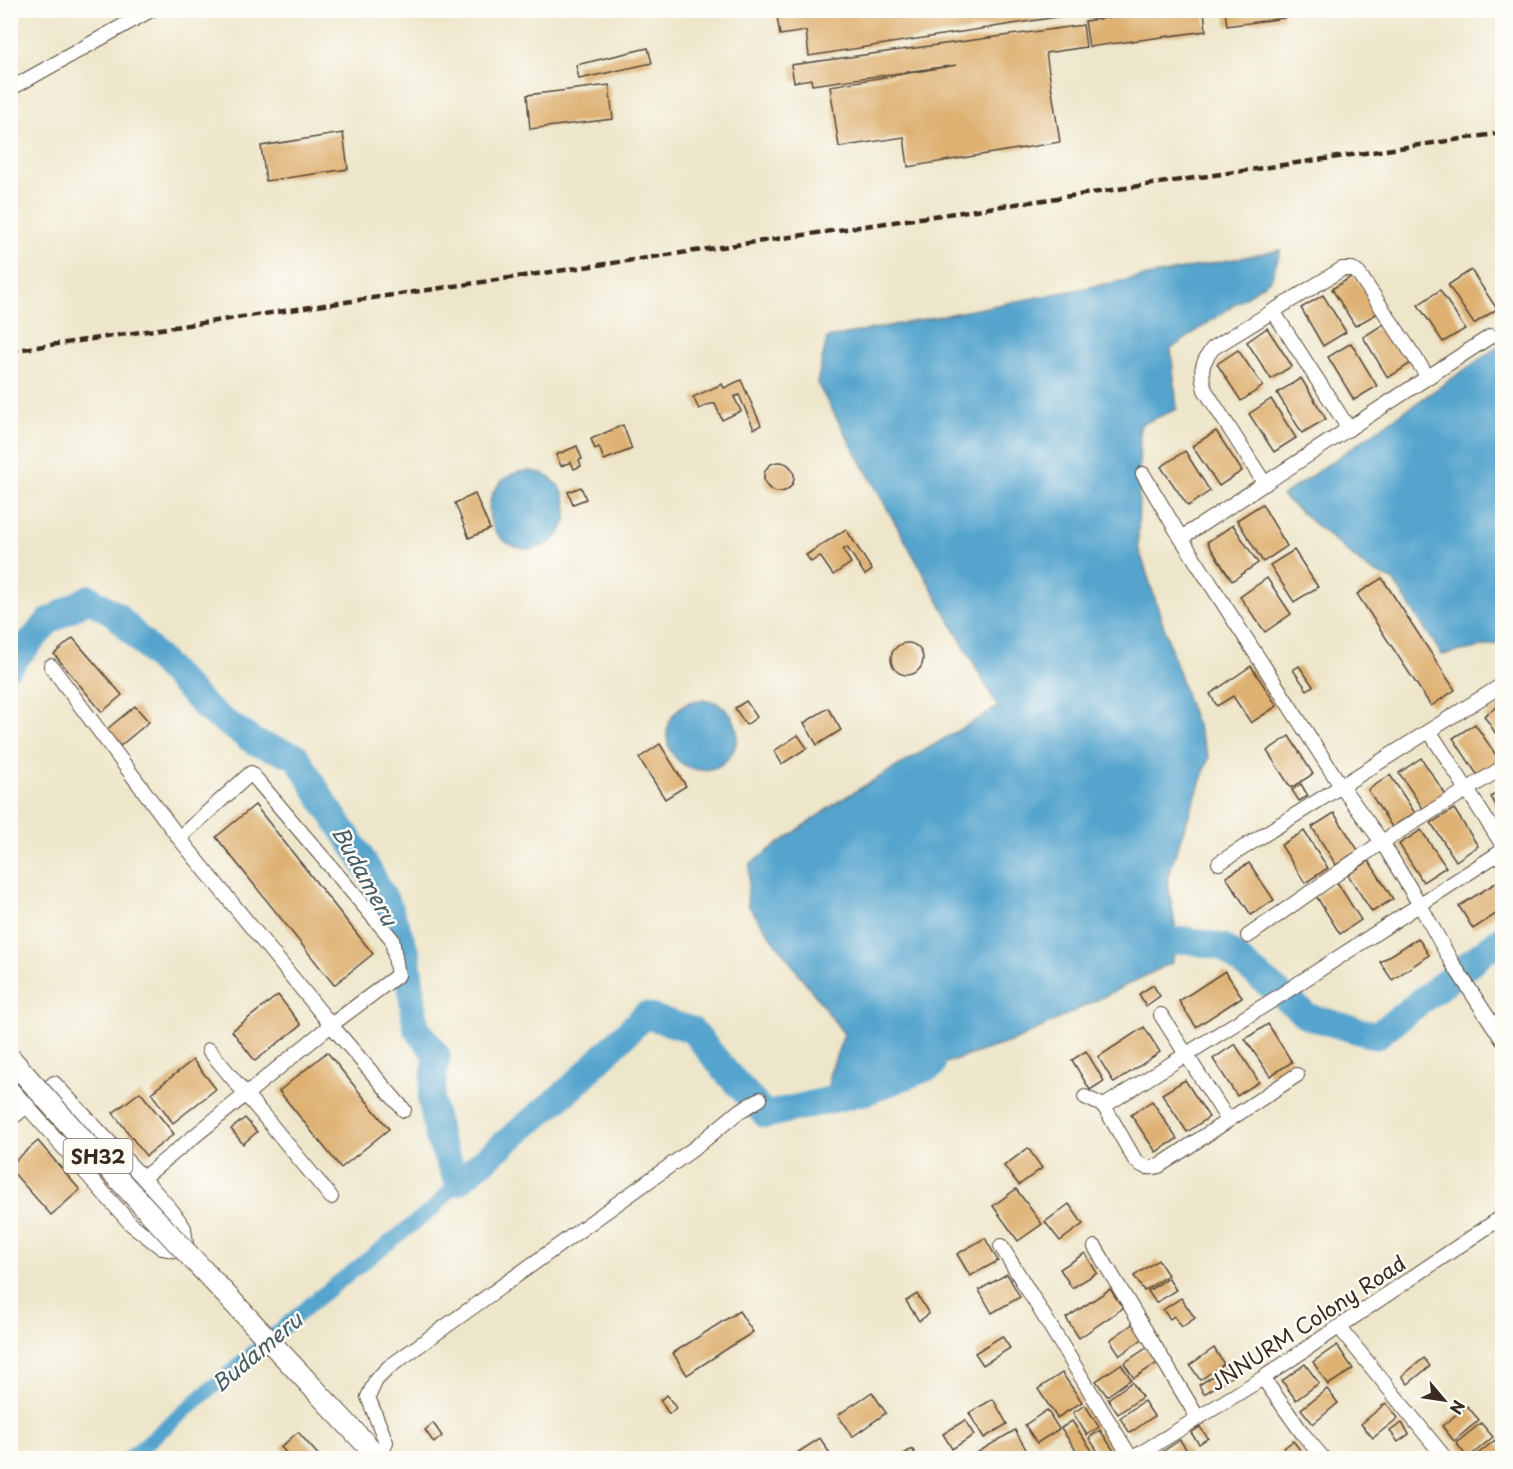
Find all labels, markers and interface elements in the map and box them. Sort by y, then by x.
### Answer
water label: Budameru [325,819,408,932]
road number: SH32 [63,1139,132,1173]
street label: JNNURM Colony Road [1203,1246,1411,1398]
water label: Budameru [203,1302,310,1399]
north arrow [1414,1370,1474,1430]
text: N [1444,1396,1472,1419]

